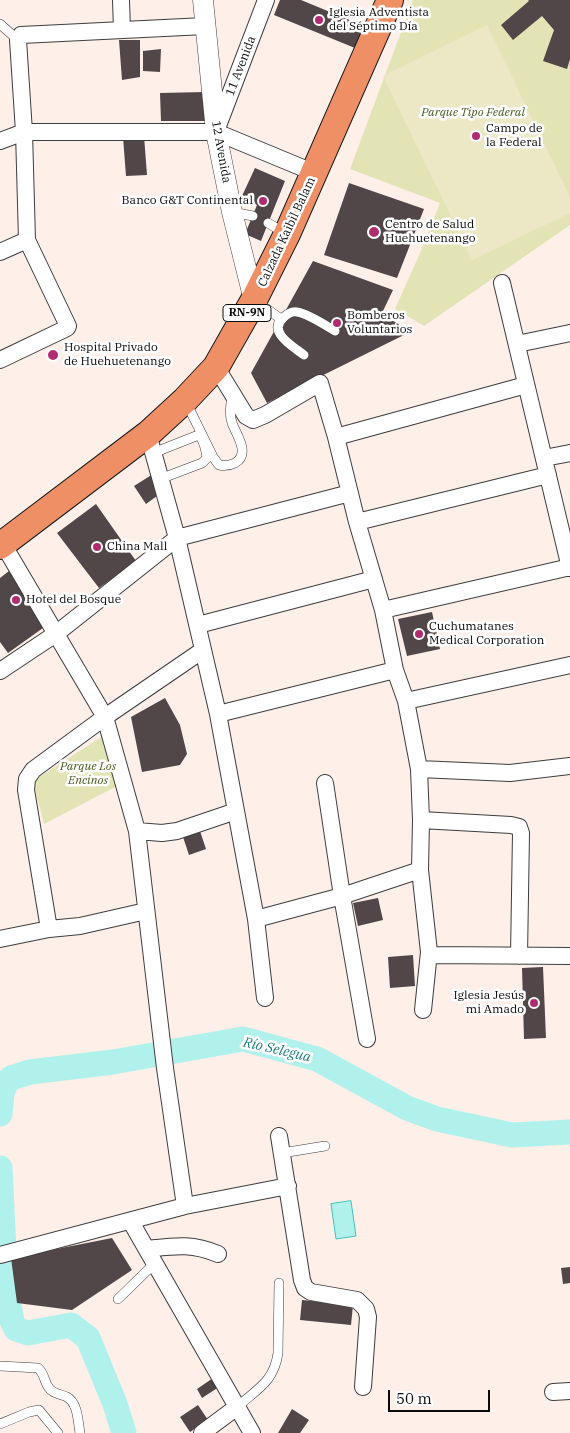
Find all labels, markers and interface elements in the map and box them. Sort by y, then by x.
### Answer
place label: Iglesia Adventista del Séptimo Día [329,6,429,34]
marker: Iglesia Adventista del Séptimo Día [313,14,325,26]
street label: 11 Avenida [223,34,259,98]
park label: Parque Tipo Federal [421,106,525,120]
street label: 12 Avenida [208,120,234,184]
place label: Campo de la Federal [486,122,542,150]
marker: Campo de la Federal [470,130,482,142]
street label: Calzada Kaibil Balam [255,175,319,289]
place label: Banco G&T Continental [122,194,253,208]
marker: Banco G&T Continental [257,195,269,207]
place label: Centro de Salud Huehuetenango [385,218,475,246]
marker: Centro de Salud Huehuetenango [367,225,381,239]
road number: RN-9N [223,304,271,322]
place label: Bomberos Voluntarios [347,309,412,337]
marker: Bomberos Voluntarios [331,317,343,329]
place label: Hospital Privado de Huehuetenango [64,341,171,369]
marker: Hospital Privado de Huehuetenango [46,348,60,362]
place label: China Mall [107,540,167,554]
marker: China Mall [91,541,103,553]
place label: Hotel del Bosque [26,593,121,607]
marker: Hotel del Bosque [10,594,22,606]
place label: Cuchumatanes Medical Corporation [429,620,544,648]
marker: Cuchumatanes Medical Corporation [413,628,425,640]
park label: Parque Los Encinos [60,760,116,788]
place label: Iglesia Jesús mi Amado [453,989,524,1017]
marker: Iglesia Jesús mi Amado [528,997,540,1009]
water label: Río Selegua [242,1034,312,1066]
scale bar [390,1380,492,1412]
text: 50 m [396,1389,432,1408]

